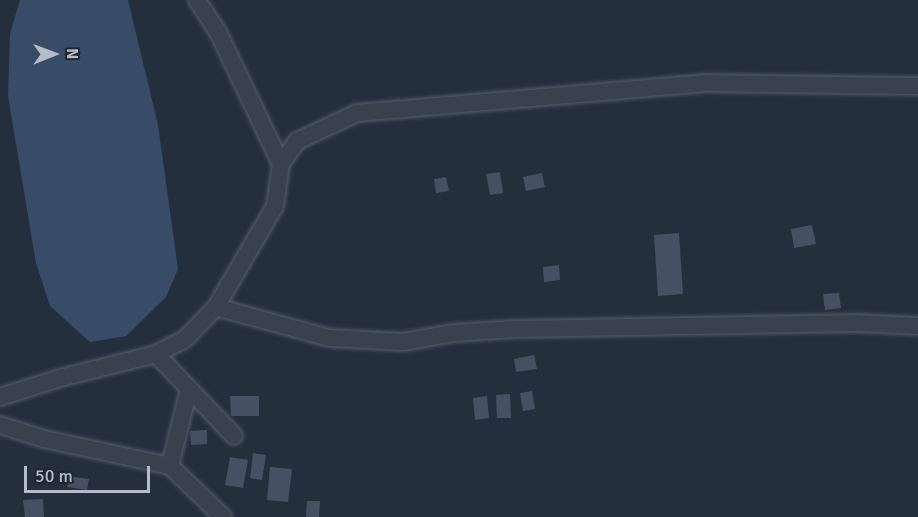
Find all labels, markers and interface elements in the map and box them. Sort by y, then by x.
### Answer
north arrow [24,24,84,84]
text: N [62,48,82,59]
scale bar [27,454,153,492]
text: 50 m [35,465,73,487]

